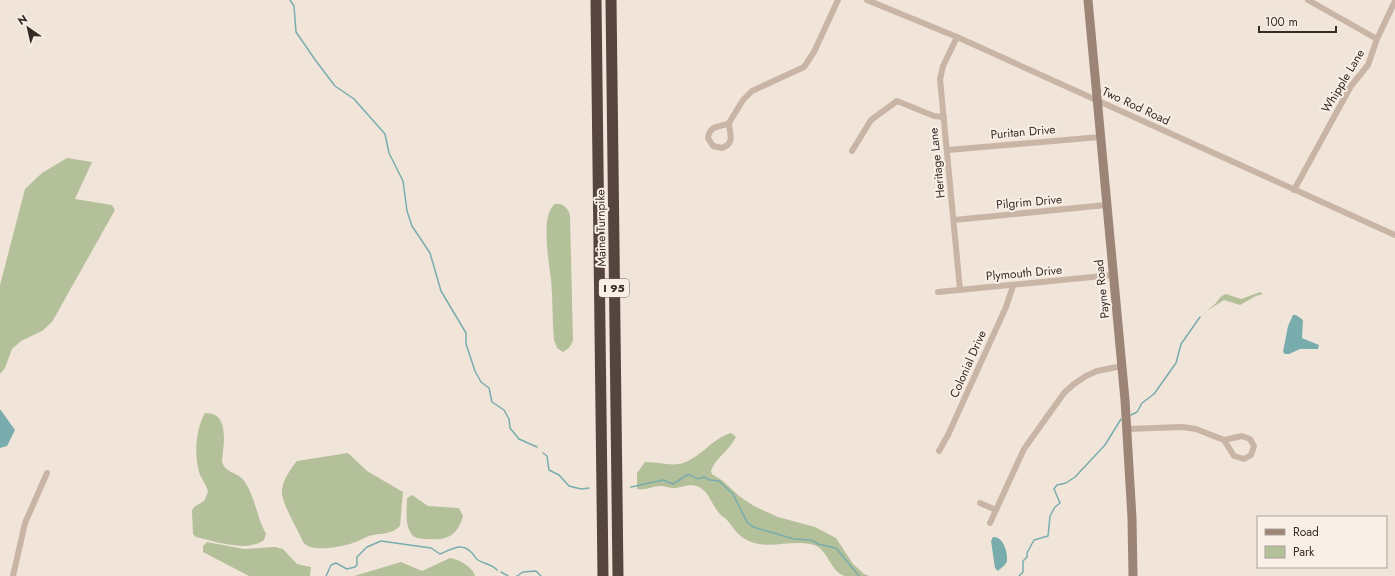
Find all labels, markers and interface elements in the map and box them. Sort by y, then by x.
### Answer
north arrow [8,8,48,48]
scale bar [1259,8,1336,34]
text: N [14,11,31,29]
text: 100 m [1265,13,1298,31]
street label: Whipple Lane [1317,46,1369,116]
street label: Two Rod Road [1099,82,1173,130]
street label: Puritan Drive [990,120,1056,144]
street label: Heritage Lane [924,127,950,199]
street label: Maine Turnpike [591,189,611,267]
street label: Pilgrim Drive [995,190,1063,214]
street label: Payne Road [1090,259,1114,319]
street label: Plymouth Drive [985,261,1063,285]
road number: I 95 [599,279,629,297]
street label: Colonial Drive [945,327,991,401]
legend [1257,516,1387,568]
text: Road [1293,523,1319,541]
text: Park [1293,543,1315,561]

